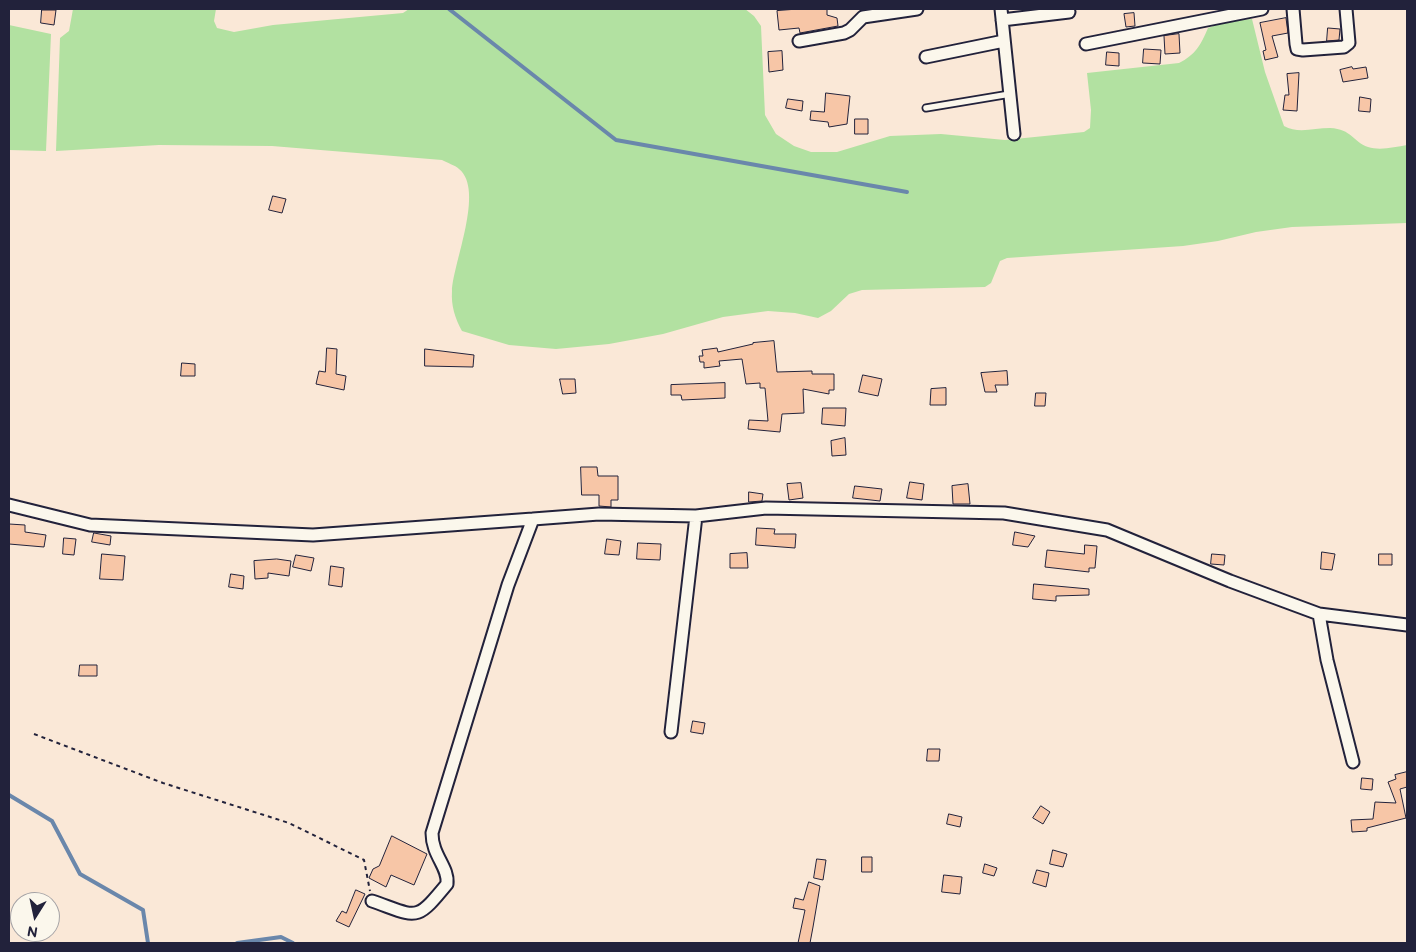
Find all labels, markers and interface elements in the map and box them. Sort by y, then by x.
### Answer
north arrow [10,892,60,942]
text: N [26,922,39,941]

